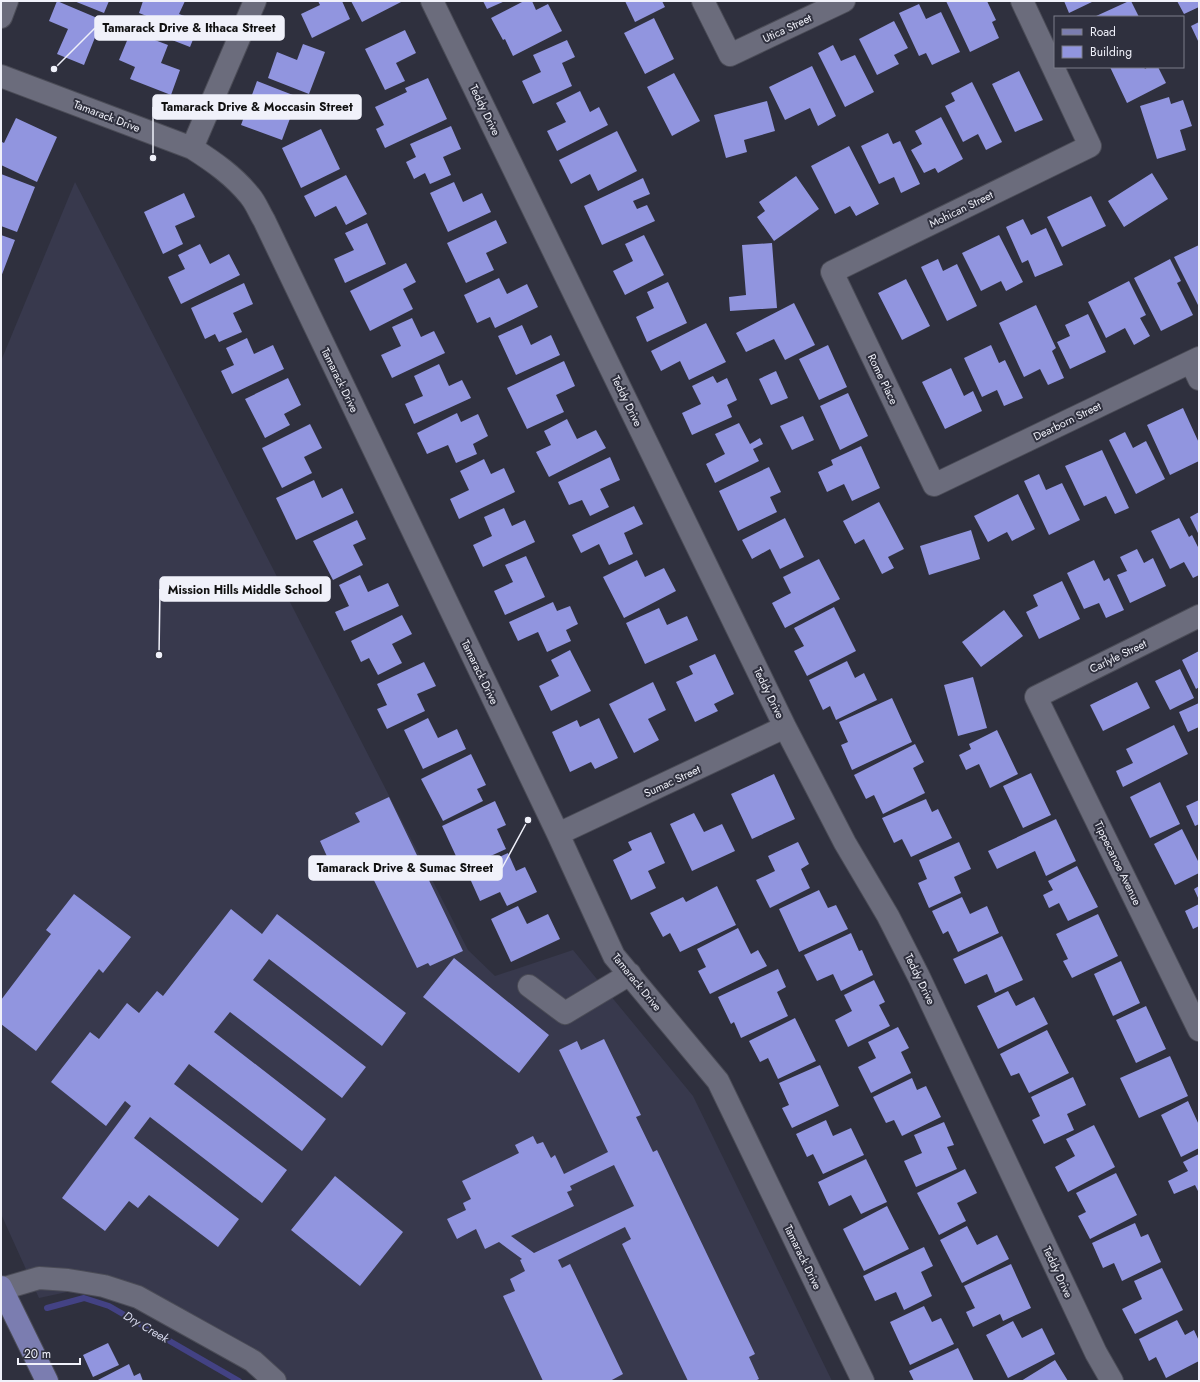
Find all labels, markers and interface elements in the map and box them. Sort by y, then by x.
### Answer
street label: Utica Street [760,10,814,46]
callout: Tamarack Drive & Ithaca Street [95,16,284,40]
legend [1054,16,1184,68]
text: Tamarack Drive & Ithaca Street [102,19,276,37]
text: Road [1090,23,1116,41]
text: Building [1090,43,1132,61]
street label: Teddy Drive [466,82,504,138]
callout: Tamarack Drive & Moccasin Street [153,95,361,119]
street label: Tamarack Drive [71,96,143,136]
text: Tamarack Drive & Moccasin Street [161,98,353,116]
street label: Mohican Street [926,186,996,231]
street label: Tamarack Drive [317,345,363,415]
street label: Rome Place [864,351,902,407]
street label: Teddy Drive [608,373,646,429]
street label: Dearborn Street [1030,398,1104,444]
callout: Mission Hills Middle School [160,577,330,601]
text: Mission Hills Middle School [168,581,322,599]
street label: Carlyle Street [1087,635,1150,677]
street label: Tamarack Drive [457,637,503,707]
street label: Teddy Drive [750,665,788,721]
street label: Sumac Street [641,761,703,801]
street label: Tippecanoe Avenue [1091,818,1145,908]
callout: Tamarack Drive & Sumac Street [309,856,502,880]
text: Tamarack Drive & Sumac Street [317,859,493,877]
street label: Tamarack Drive [609,950,665,1015]
street label: Teddy Drive [901,951,939,1007]
street label: Tamarack Drive [780,1222,826,1292]
street label: Teddy Drive [1039,1244,1077,1301]
water label: Dry Creek [120,1307,173,1348]
scale bar [18,1340,80,1366]
text: 20 m [24,1345,51,1363]

